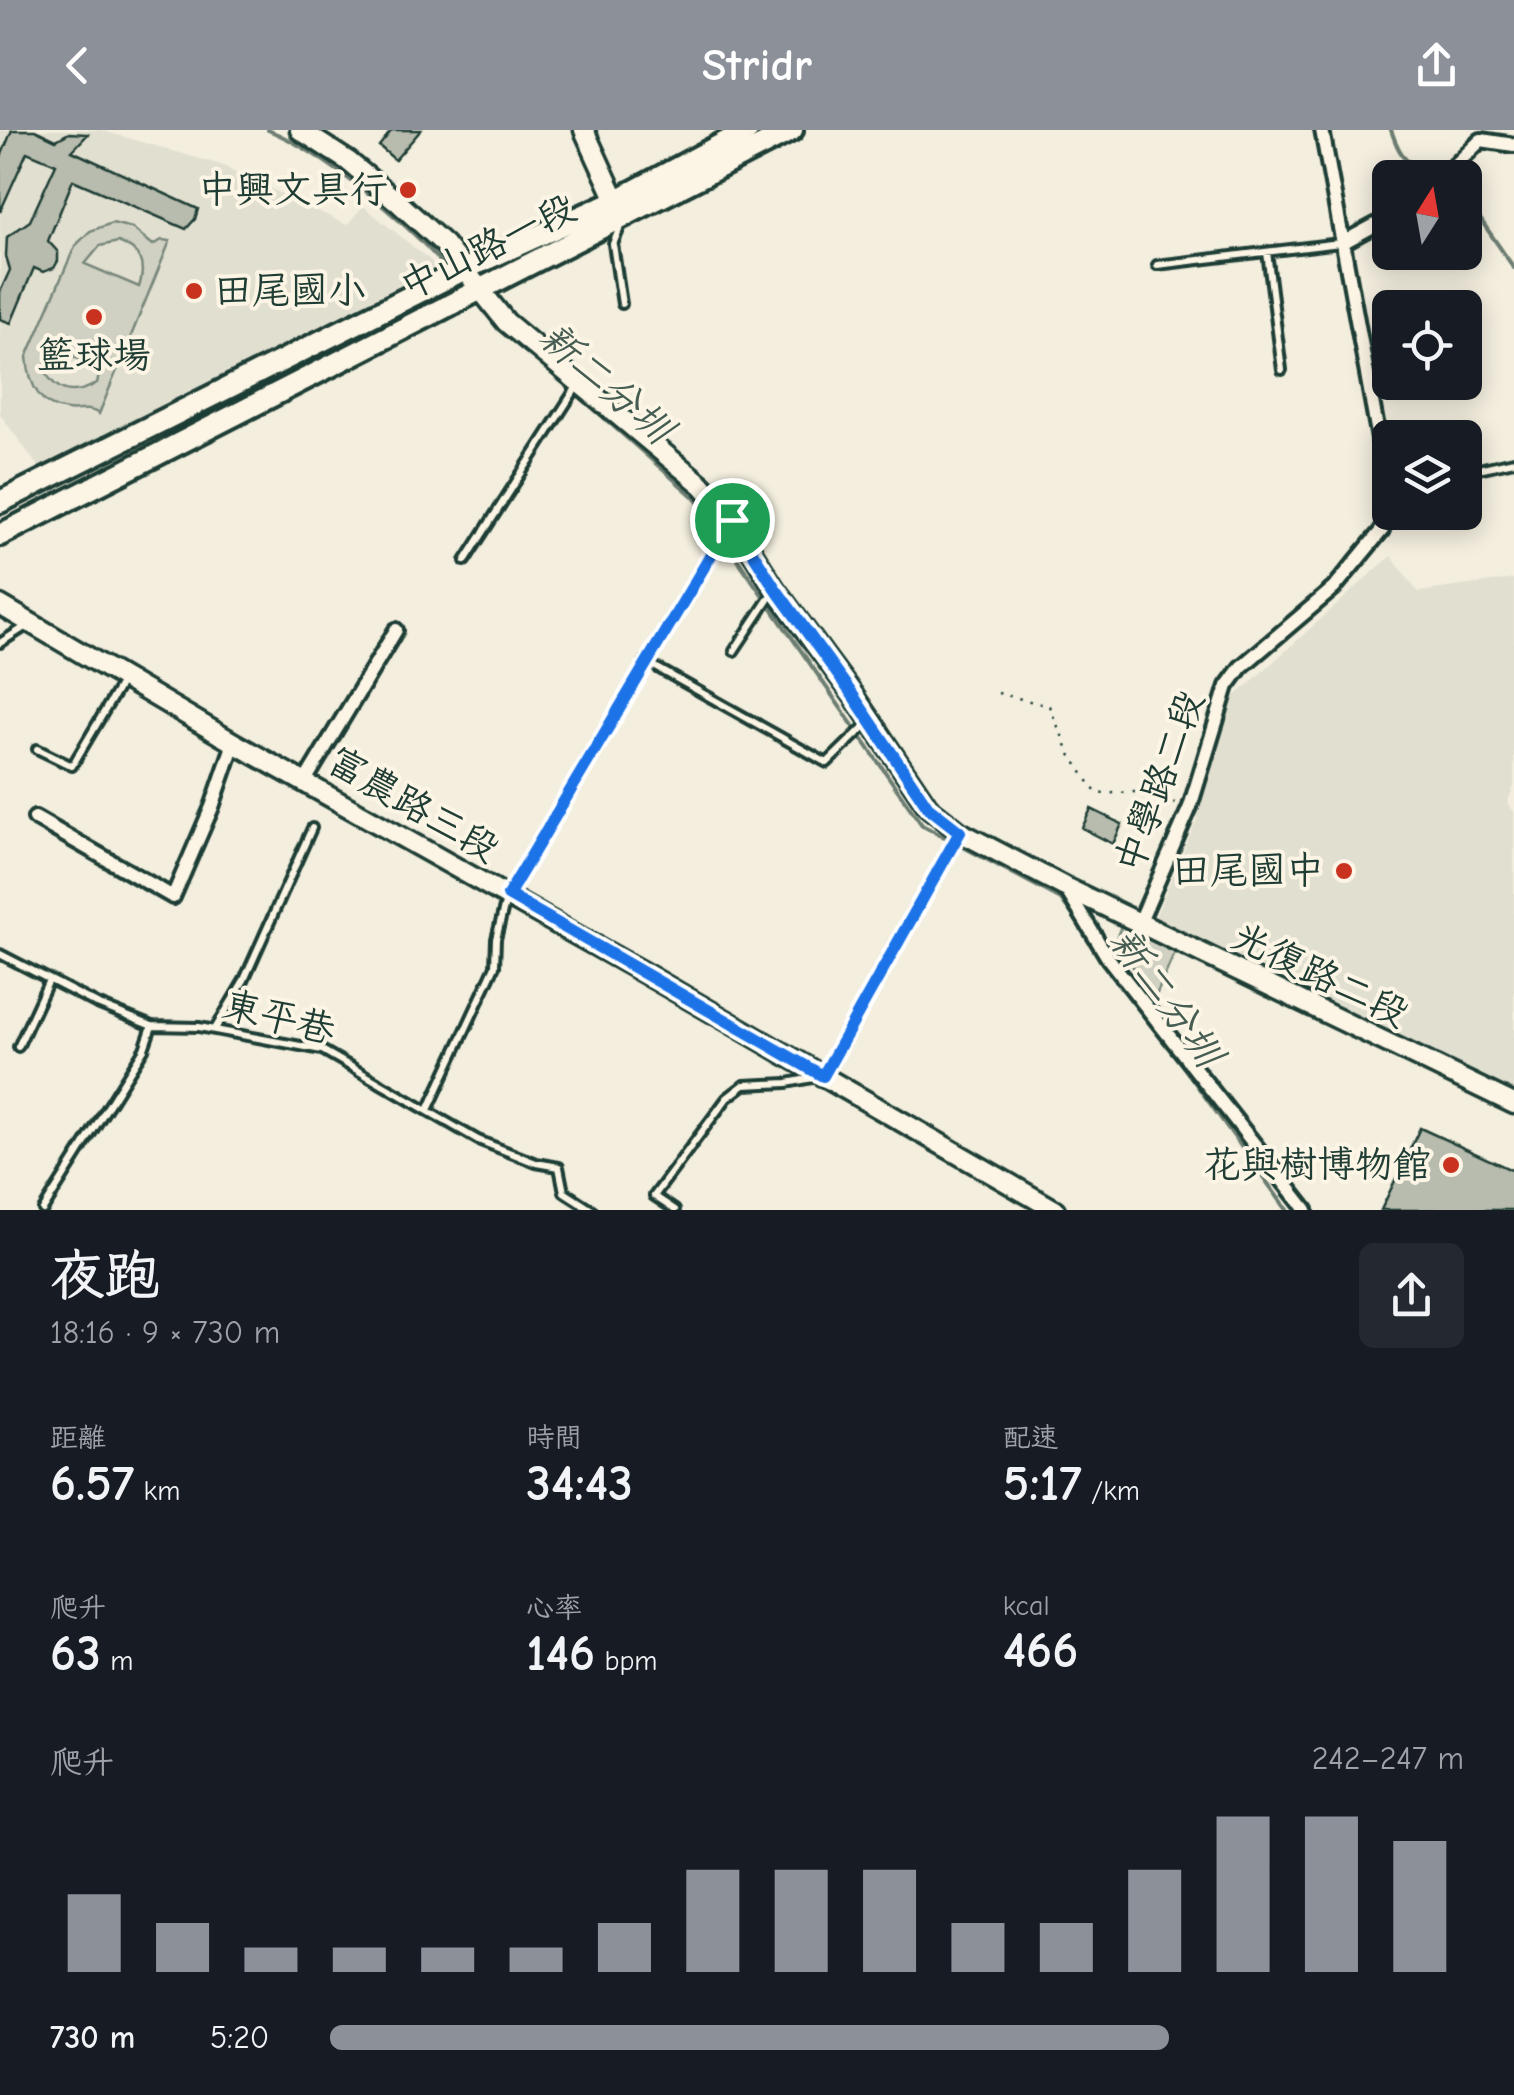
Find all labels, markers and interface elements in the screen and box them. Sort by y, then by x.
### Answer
icon: back [50,38,105,93]
icon: share [1409,38,1464,93]
text: Stridr [702,39,812,91]
north arrow [1372,160,1482,270]
map controls [1372,160,1482,530]
place label: 中興文具行 [198,168,388,212]
marker: 中興文具行 [397,179,419,201]
street label: 中山路一段 [393,186,583,308]
place label: 田尾國小 [214,269,366,313]
marker: 田尾國小 [183,280,205,302]
button: locate [1372,290,1482,400]
marker: 籃球場 [83,306,105,328]
water label: 新二分圳 [531,313,684,455]
place label: 籃球場 [37,334,151,378]
button: layers [1372,420,1482,530]
pin [690,478,775,563]
icon: arrive [705,493,760,548]
street label: 中學路二段 [1107,685,1213,879]
street label: 富農路三段 [320,738,506,872]
place label: 田尾國中 [1172,849,1324,893]
marker: 田尾國中 [1333,860,1355,882]
street label: 光復路二段 [1225,914,1415,1036]
water label: 新二分圳 [1100,919,1234,1078]
street label: 東平巷 [218,983,340,1053]
place label: 花與樹博物館 [1203,1143,1431,1187]
marker: 花與樹博物館 [1440,1154,1462,1176]
button: share [1359,1243,1464,1348]
text: 夜跑 [50,1244,160,1308]
text: 18:16 · 9 × 730 m [50,1314,280,1351]
text: 距離 [50,1422,106,1454]
text: 時間 [526,1422,582,1454]
text: 配速 [1003,1422,1059,1454]
text: 6.57 [50,1455,134,1513]
text: 34:43 [526,1455,633,1513]
text: 5:17 [1003,1455,1082,1513]
text: km [134,1475,180,1507]
text: /km [1082,1475,1140,1507]
text: kcal [1003,1590,1050,1622]
text: 爬升 [50,1592,106,1624]
text: 心率 [526,1592,582,1624]
text: 466 [1003,1622,1078,1680]
text: 63 [50,1625,101,1683]
text: 146 [526,1625,595,1683]
text: m [101,1645,133,1677]
text: bpm [595,1645,657,1677]
text: 242–247 m [1312,1740,1464,1777]
text: 爬升 [50,1744,114,1781]
text: 730 m [50,2019,135,2056]
text: 5:20 [210,2019,269,2056]

